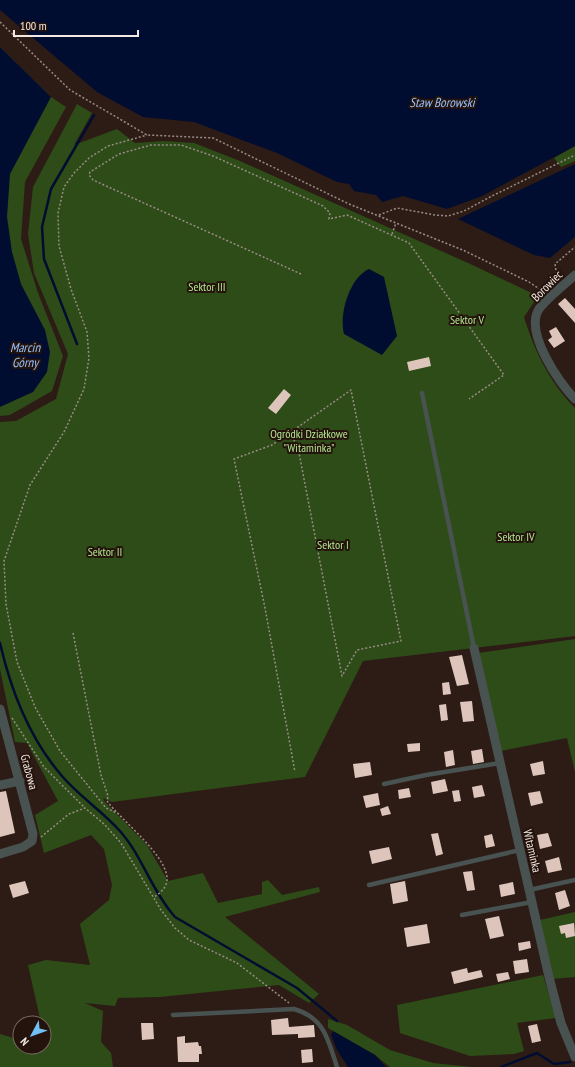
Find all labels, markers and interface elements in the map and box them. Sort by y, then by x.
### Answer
scale bar [14,12,138,38]
text: 100 m [20,18,47,33]
water label: Staw Borowski [409,94,477,111]
street label: Borowiec [528,266,566,304]
park label: Sektor III [188,279,226,294]
park label: Sektor V [450,312,485,327]
water label: Marcin Górny [10,339,41,371]
park label: Ogródki Działkowe "Witaminka" [270,426,348,455]
park label: Sektor IV [497,529,535,544]
park label: Sektor I [317,537,349,552]
park label: Sektor II [88,544,122,559]
street label: Grabowa [18,752,41,791]
street label: Witaminka [520,828,545,874]
north arrow [12,1015,52,1055]
text: N [17,1035,32,1048]

